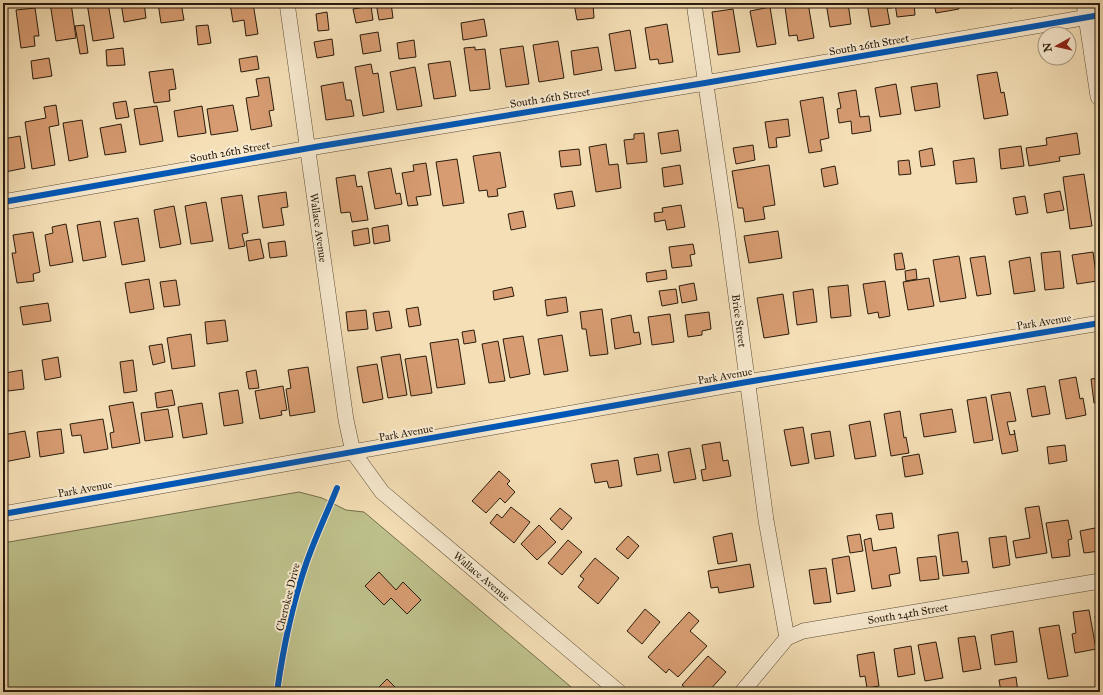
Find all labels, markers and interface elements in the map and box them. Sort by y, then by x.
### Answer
north arrow [1037,26,1077,66]
street label: South 26th Street [828,32,910,58]
text: N [1040,41,1055,53]
street label: South 26th Street [509,85,591,111]
street label: South 26th Street [189,139,271,165]
street label: Wallace Avenue [307,192,330,264]
street label: Brice Street [729,293,749,348]
street label: Park Avenue [1016,311,1073,333]
street label: Park Avenue [697,365,754,387]
street label: Park Avenue [378,422,435,444]
street label: Park Avenue [57,478,114,500]
street label: Wallace Avenue [451,549,513,604]
street label: Cherokee Drive [273,561,303,632]
street label: South 24th Street [866,600,949,627]

